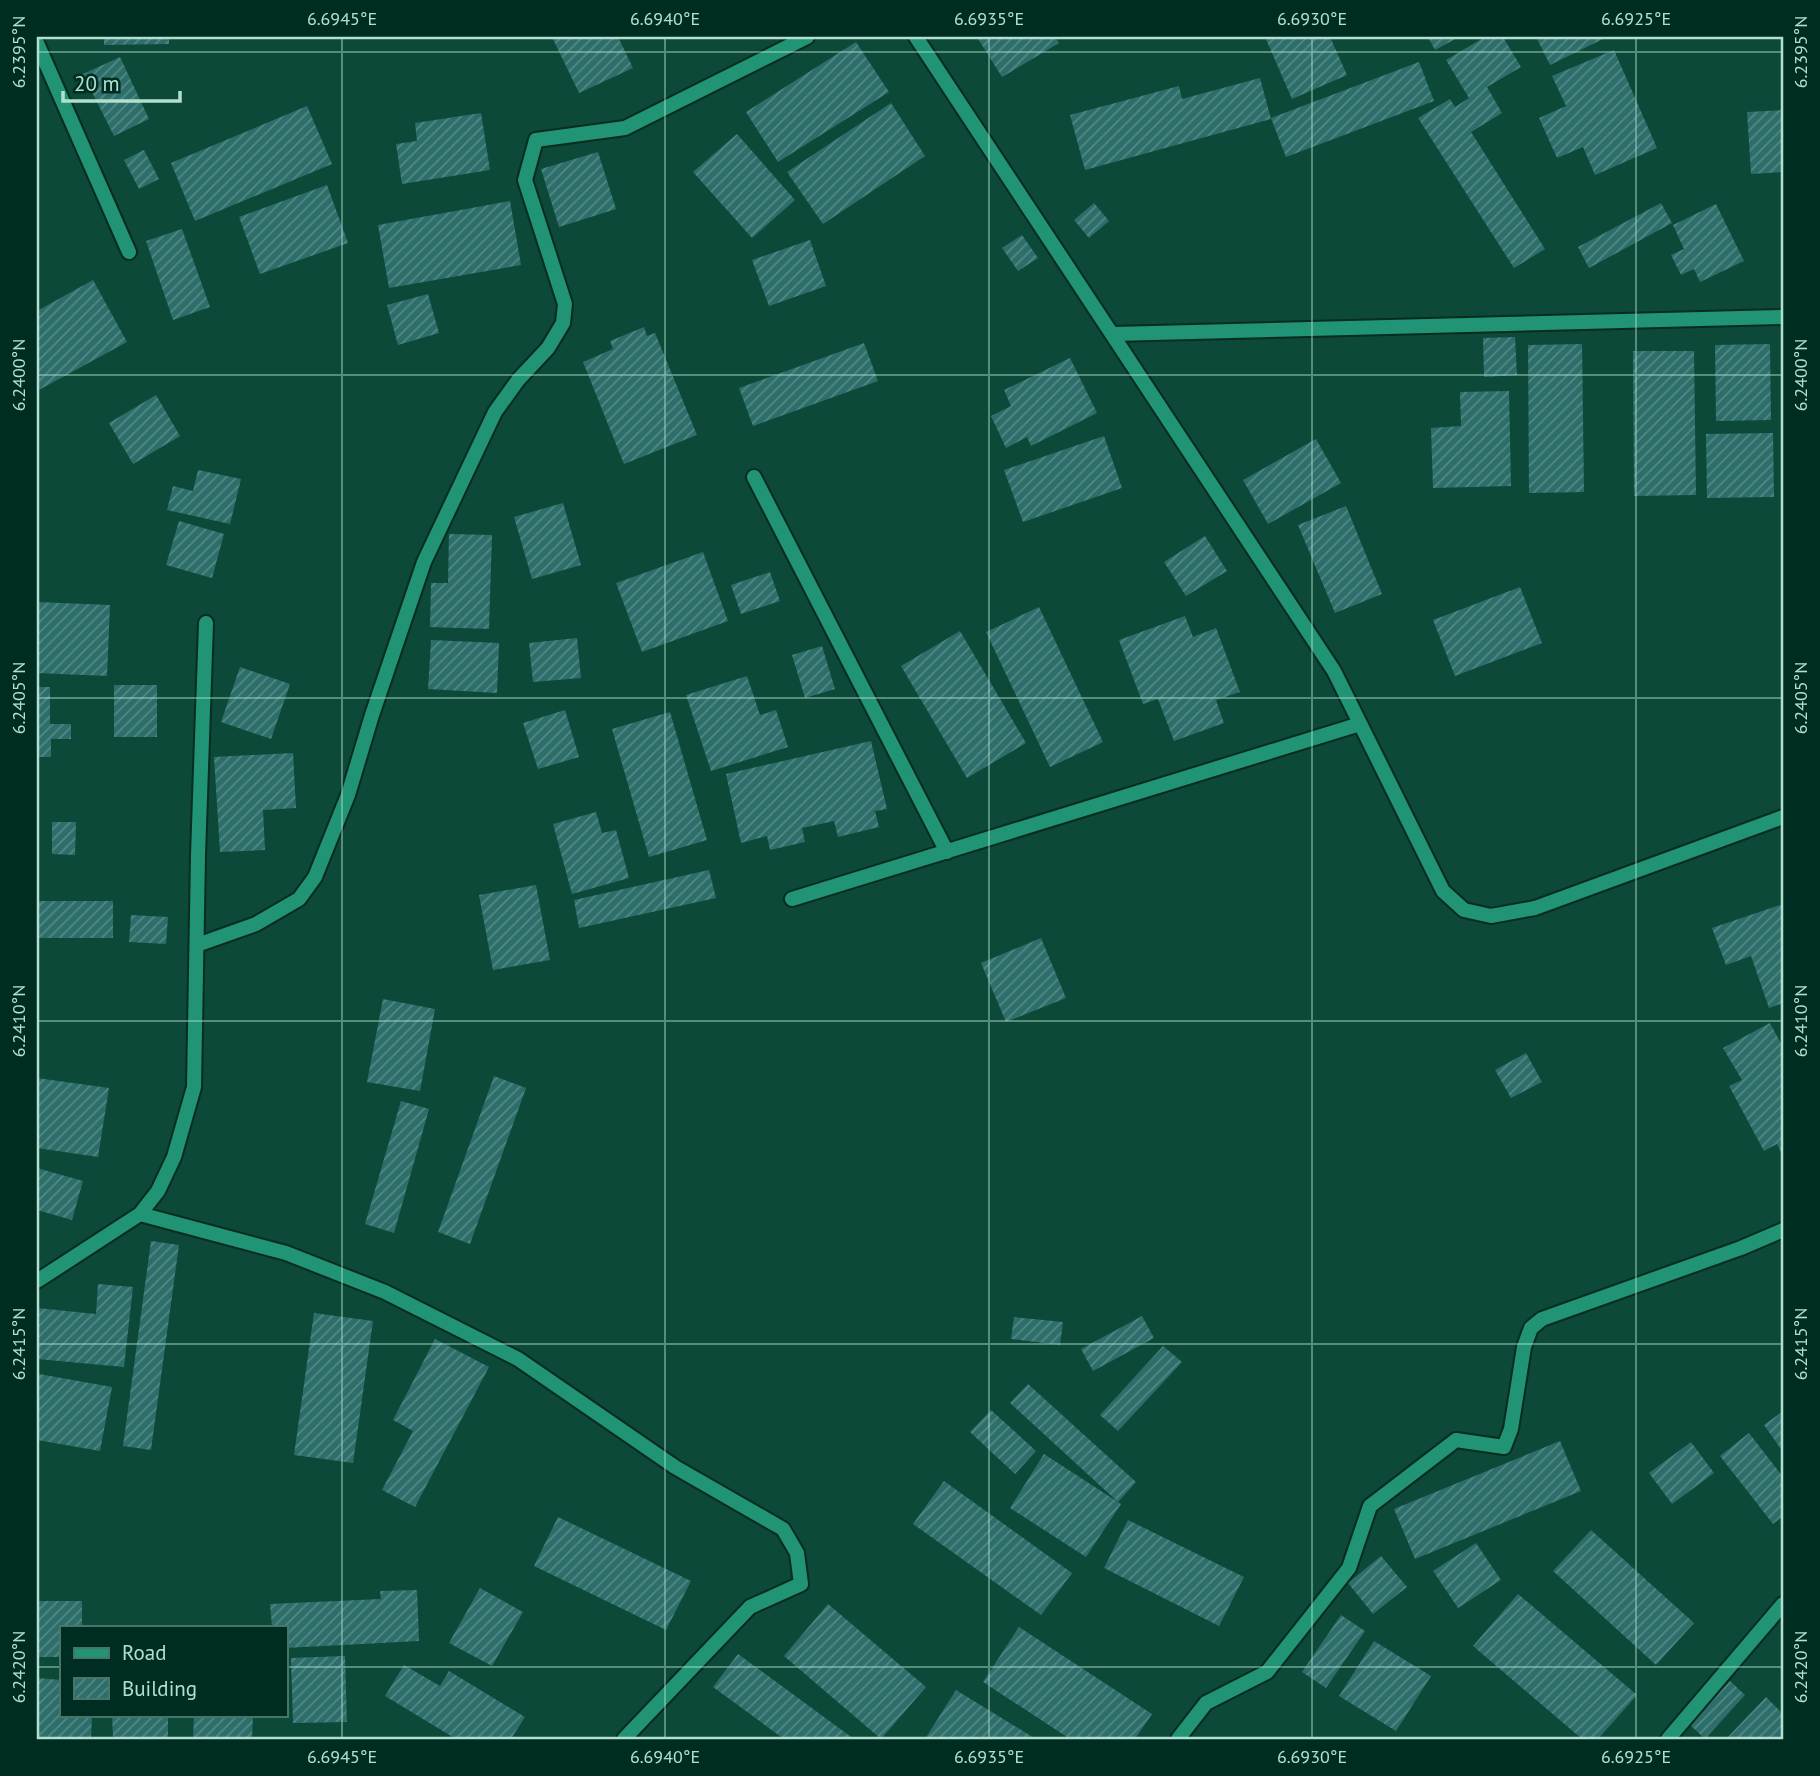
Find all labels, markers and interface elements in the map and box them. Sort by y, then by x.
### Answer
text: 6.6945°E [307,7,377,30]
text: 6.6940°E [630,7,700,30]
text: 6.6935°E [954,7,1024,30]
text: 6.6930°E [1277,7,1347,30]
text: 6.6925°E [1601,7,1671,30]
text: 6.2395°N [7,16,30,88]
text: 6.2395°N [1789,16,1812,88]
scale bar [63,60,180,104]
text: 20 m [74,70,120,97]
text: 6.2400°N [7,339,30,411]
text: 6.2400°N [1789,339,1812,411]
text: 6.2405°N [7,662,30,734]
text: 6.2405°N [1789,662,1812,734]
text: 6.2410°N [7,985,30,1057]
text: 6.2410°N [1789,985,1812,1057]
text: 6.2415°N [7,1308,30,1380]
text: 6.2415°N [1789,1308,1812,1380]
legend [60,1626,287,1716]
text: 6.2420°N [7,1631,30,1703]
text: 6.2420°N [1789,1631,1812,1703]
text: Road [122,1639,166,1666]
text: Building [122,1675,197,1702]
text: 6.6945°E [307,1745,377,1768]
text: 6.6940°E [630,1745,700,1768]
text: 6.6935°E [954,1745,1024,1768]
text: 6.6930°E [1277,1745,1347,1768]
text: 6.6925°E [1601,1745,1671,1768]

